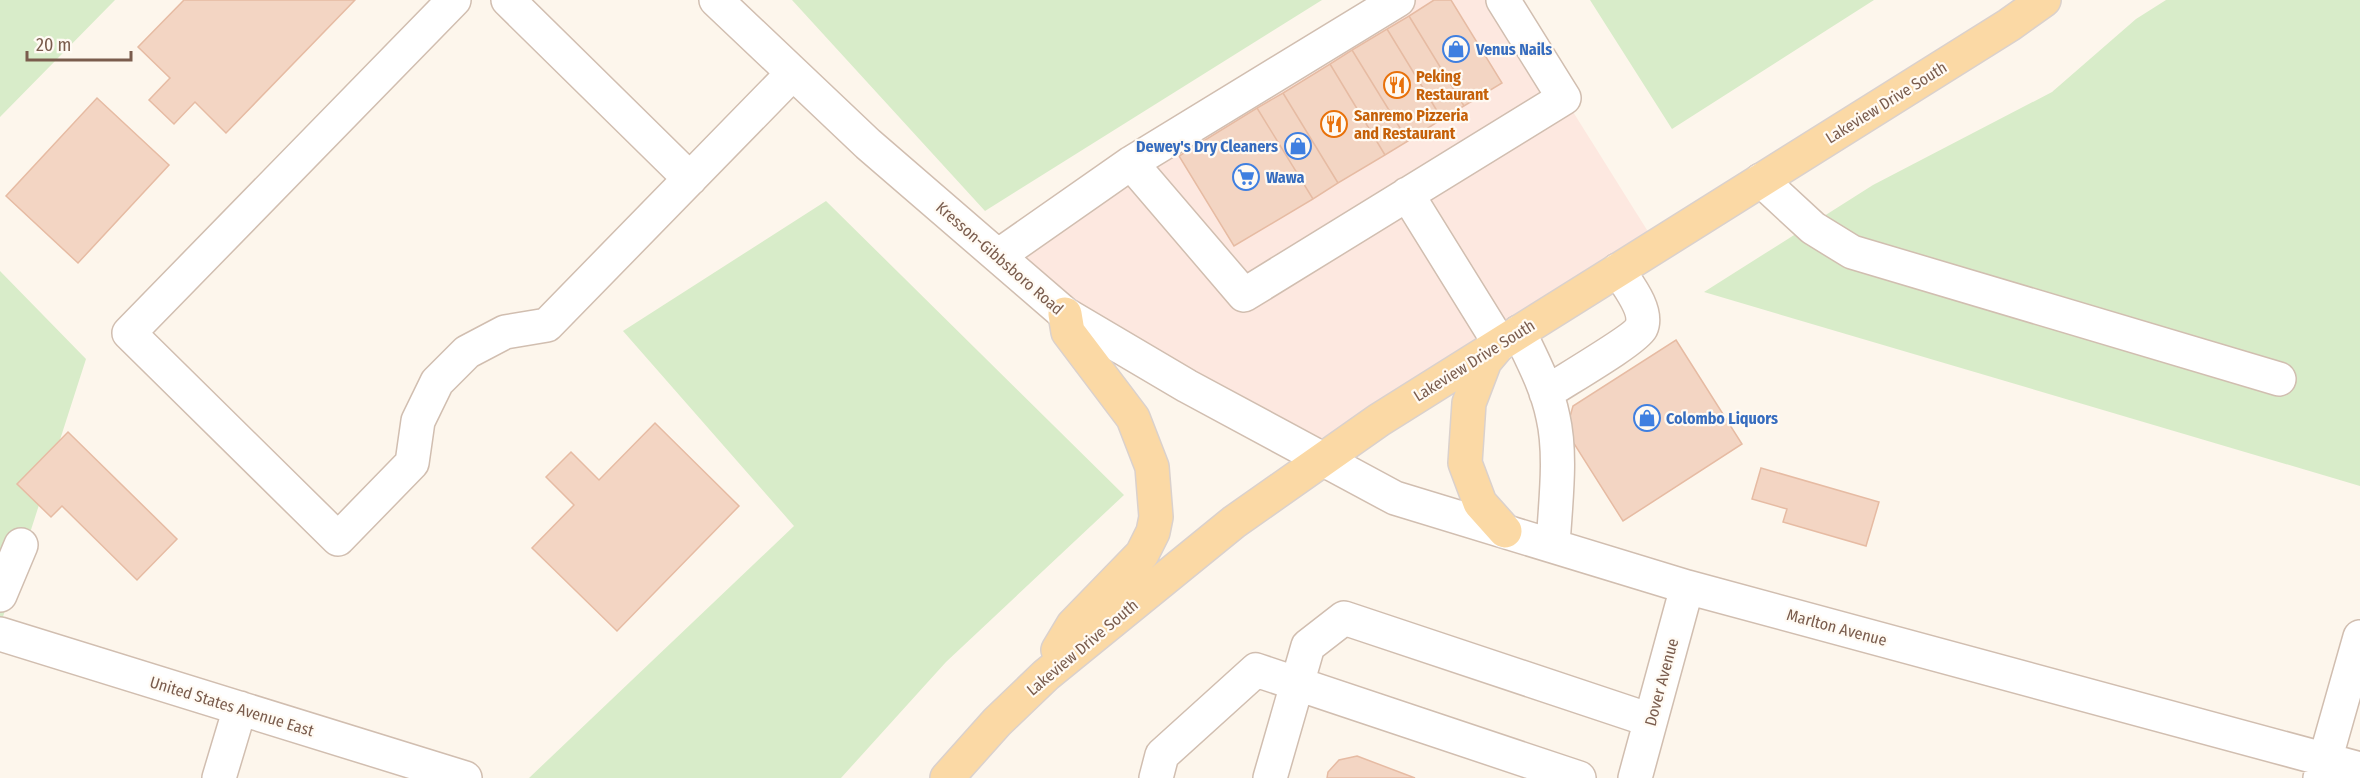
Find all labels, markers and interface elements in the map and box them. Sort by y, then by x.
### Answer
scale bar [27,24,130,62]
text: 20 m [36,34,71,56]
shop icon: Venus Nails [1441,34,1471,64]
place label: Venus Nails [1475,40,1552,59]
street label: Lakeview Drive South [1822,57,1950,147]
place label: Peking Restaurant [1416,67,1489,104]
restaurant icon: Peking Restaurant [1382,70,1412,100]
place label: Sanremo Pizzeria and Restaurant [1354,106,1468,143]
restaurant icon: Sanremo Pizzeria and Restaurant [1319,109,1349,139]
shop icon: Dewey's Dry Cleaners [1283,131,1313,161]
place label: Dewey's Dry Cleaners [1136,137,1278,156]
supermarket icon: Wawa [1231,162,1261,192]
place label: Wawa [1266,168,1304,187]
street label: Kresson-Gibbsboro Road [932,198,1067,319]
street label: Lakeview Drive South [1410,315,1538,405]
shop icon: Colombo Liquors [1632,403,1662,433]
place label: Colombo Liquors [1666,409,1778,428]
street label: Lakeview Drive South [1023,595,1142,699]
street label: Marlton Avenue [1785,605,1889,650]
street label: Dover Avenue [1641,636,1682,728]
street label: United States Avenue East [148,672,317,741]

